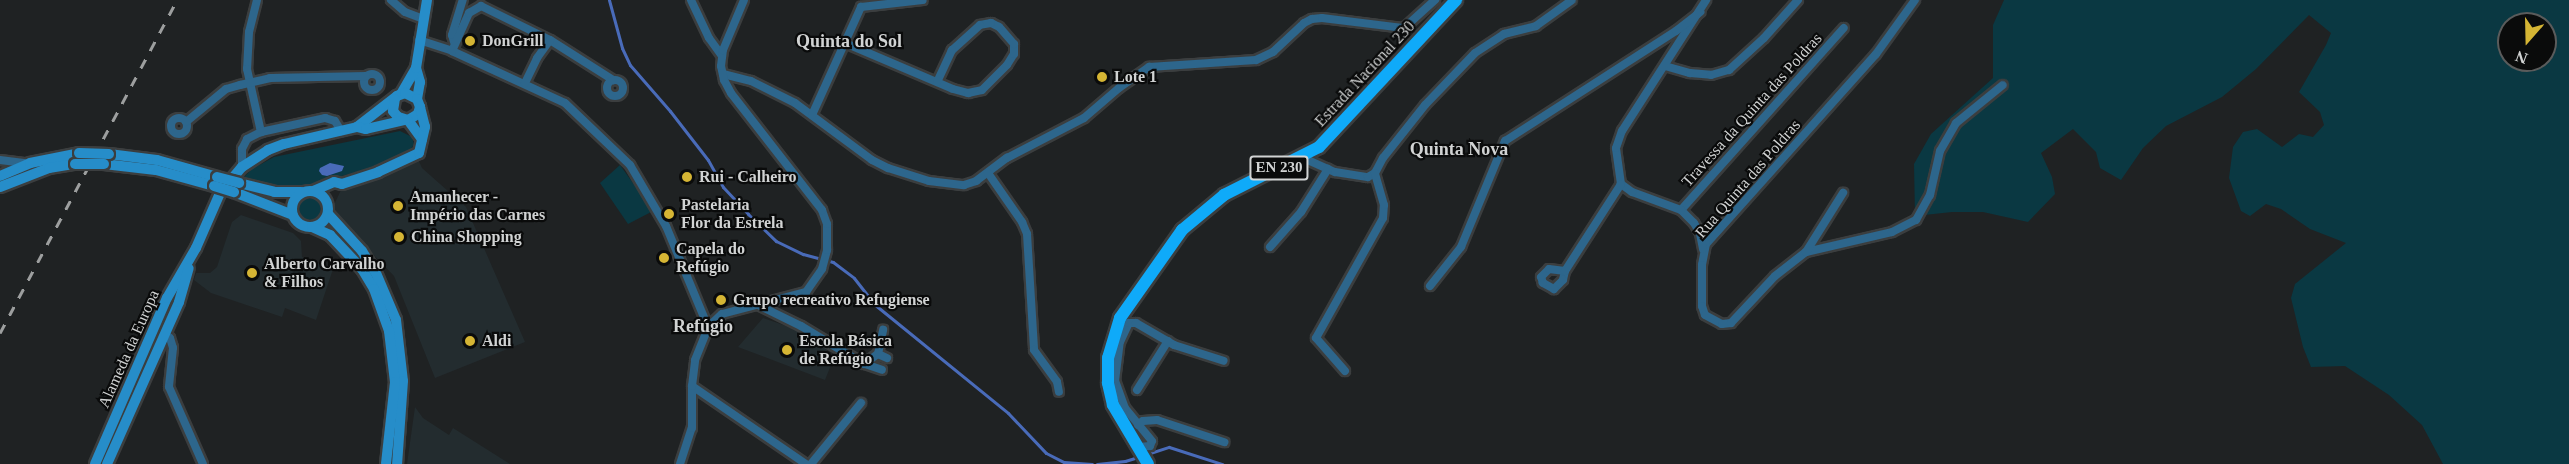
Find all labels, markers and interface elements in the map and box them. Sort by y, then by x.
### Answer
north arrow [2497,12,2557,72]
street label: Estrada Nacional 230 [1311,17,1419,131]
street label: Travessa da Quinta das Poldras [1678,29,1826,191]
district label: Quinta do Sol [796,30,902,52]
place label: DonGrill [482,31,543,51]
marker: DonGrill [463,34,477,48]
text: N [2513,48,2530,67]
place label: Lote 1 [1114,67,1157,87]
marker: Lote 1 [1095,70,1109,84]
street label: Rua Quinta das Poldras [1691,116,1805,242]
district label: Quinta Nova [1410,138,1508,160]
road number: EN 230 [1249,156,1309,180]
place label: Rui - Calheiro [699,167,796,187]
marker: Rui - Calheiro [680,170,694,184]
place label: Amanhecer - Império das Carnes [410,187,545,225]
place label: Pastelaria Flor da Estrela [681,195,784,233]
marker: Amanhecer - Império das Carnes [391,199,405,213]
marker: Pastelaria Flor da Estrela [662,207,676,221]
place label: China Shopping [411,227,522,247]
marker: China Shopping [392,230,406,244]
place label: Capela do Refúgio [676,239,745,277]
marker: Capela do Refúgio [657,251,671,265]
place label: Alberto Carvalho & Filhos [264,254,384,292]
marker: Alberto Carvalho & Filhos [245,266,259,280]
street label: Alameda da Europa [94,287,164,411]
place label: Grupo recreativo Refugiense [733,290,930,310]
marker: Grupo recreativo Refugiense [714,293,728,307]
district label: Refúgio [673,315,733,337]
place label: Aldi [482,331,511,351]
place label: Escola Básica de Refúgio [799,331,892,369]
marker: Aldi [463,334,477,348]
marker: Escola Básica de Refúgio [780,343,794,357]

